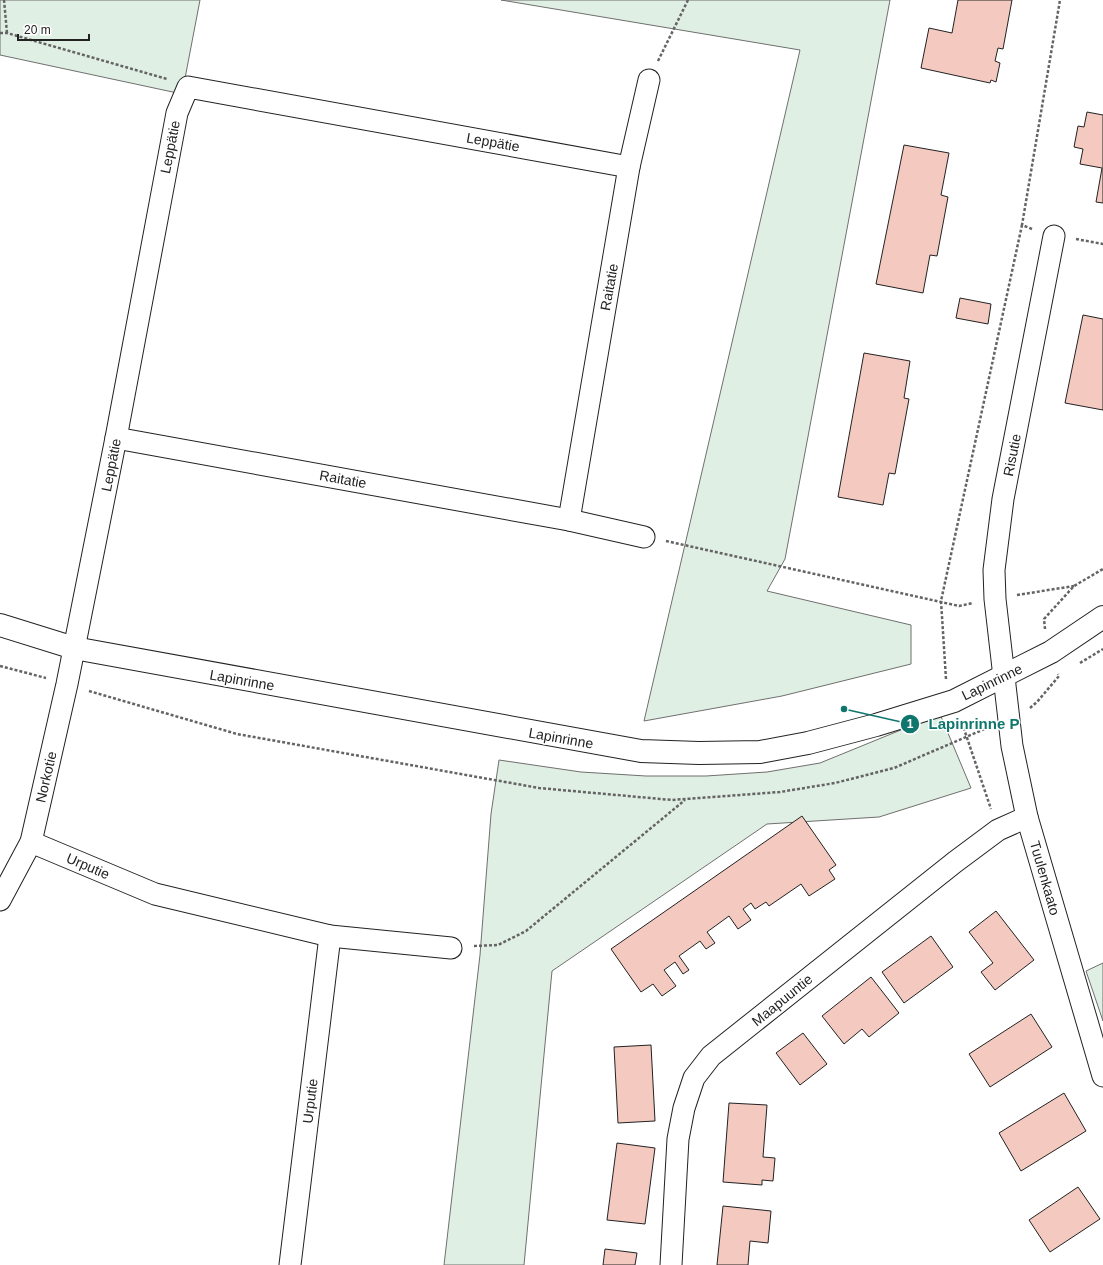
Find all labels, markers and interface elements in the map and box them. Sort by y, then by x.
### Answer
scale bar [18,16,89,42]
text: 20 m [24,23,51,37]
street label: Leppätie [157,119,183,175]
street label: Leppätie [465,129,521,155]
street label: Raitatie [597,262,621,312]
street label: Risutie [1000,432,1024,478]
street label: Leppätie [98,437,124,493]
street label: Raitatie [318,467,368,491]
street label: Lapinrinne [959,660,1025,704]
street label: Lapinrinne [208,666,276,694]
callout: Lapinrinne P [900,710,1027,737]
text: Lapinrinne P [929,715,1019,732]
text: 1 [907,717,914,731]
street label: Lapinrinne [527,724,595,752]
street label: Norkotie [32,750,60,804]
street label: Tuulenkaato [1027,839,1063,917]
street label: Urputie [64,850,112,882]
street label: Maapuuntie [749,971,816,1029]
street label: Urputie [299,1077,321,1124]

